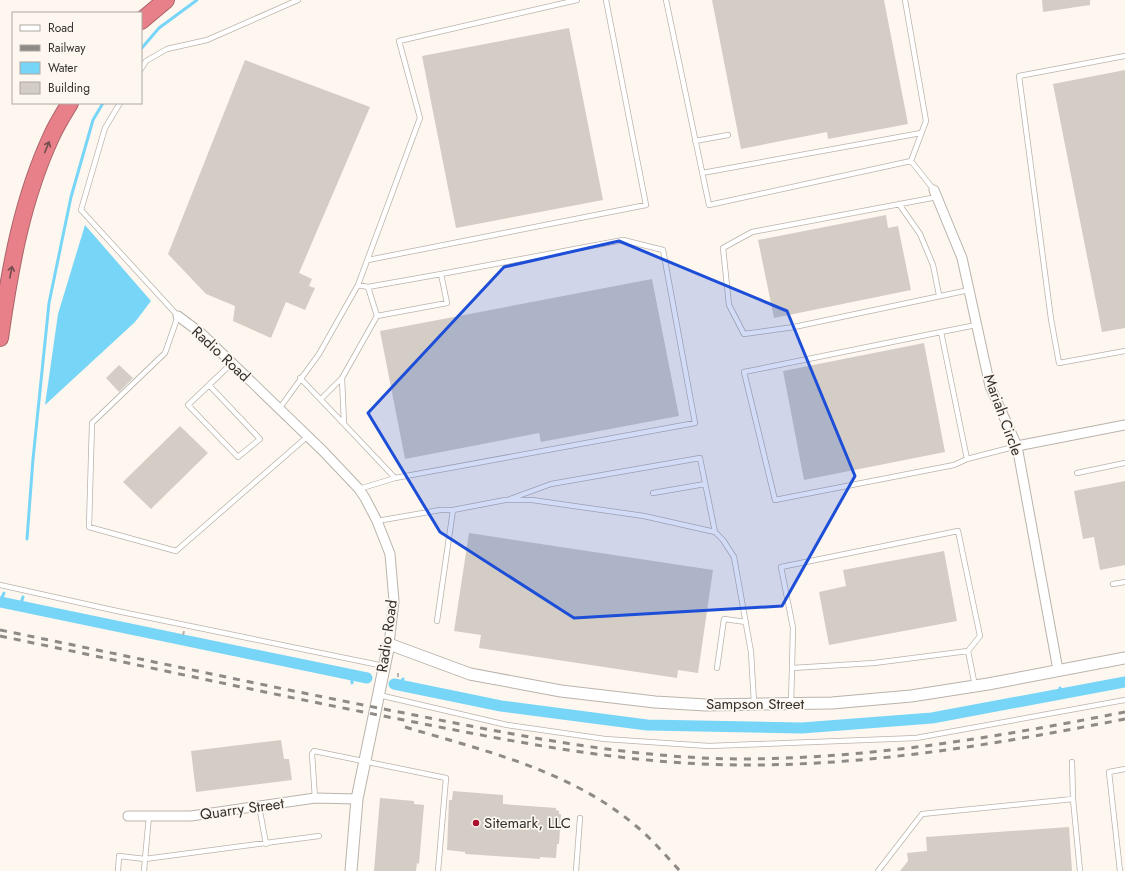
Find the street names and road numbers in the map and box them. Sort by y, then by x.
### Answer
street label: Radio Road [187,321,255,387]
street label: Mariah Circle [978,371,1028,459]
street label: Radio Road [371,598,403,674]
street label: Sampson Street [706,693,804,715]
street label: Quarry Street [199,792,286,826]

